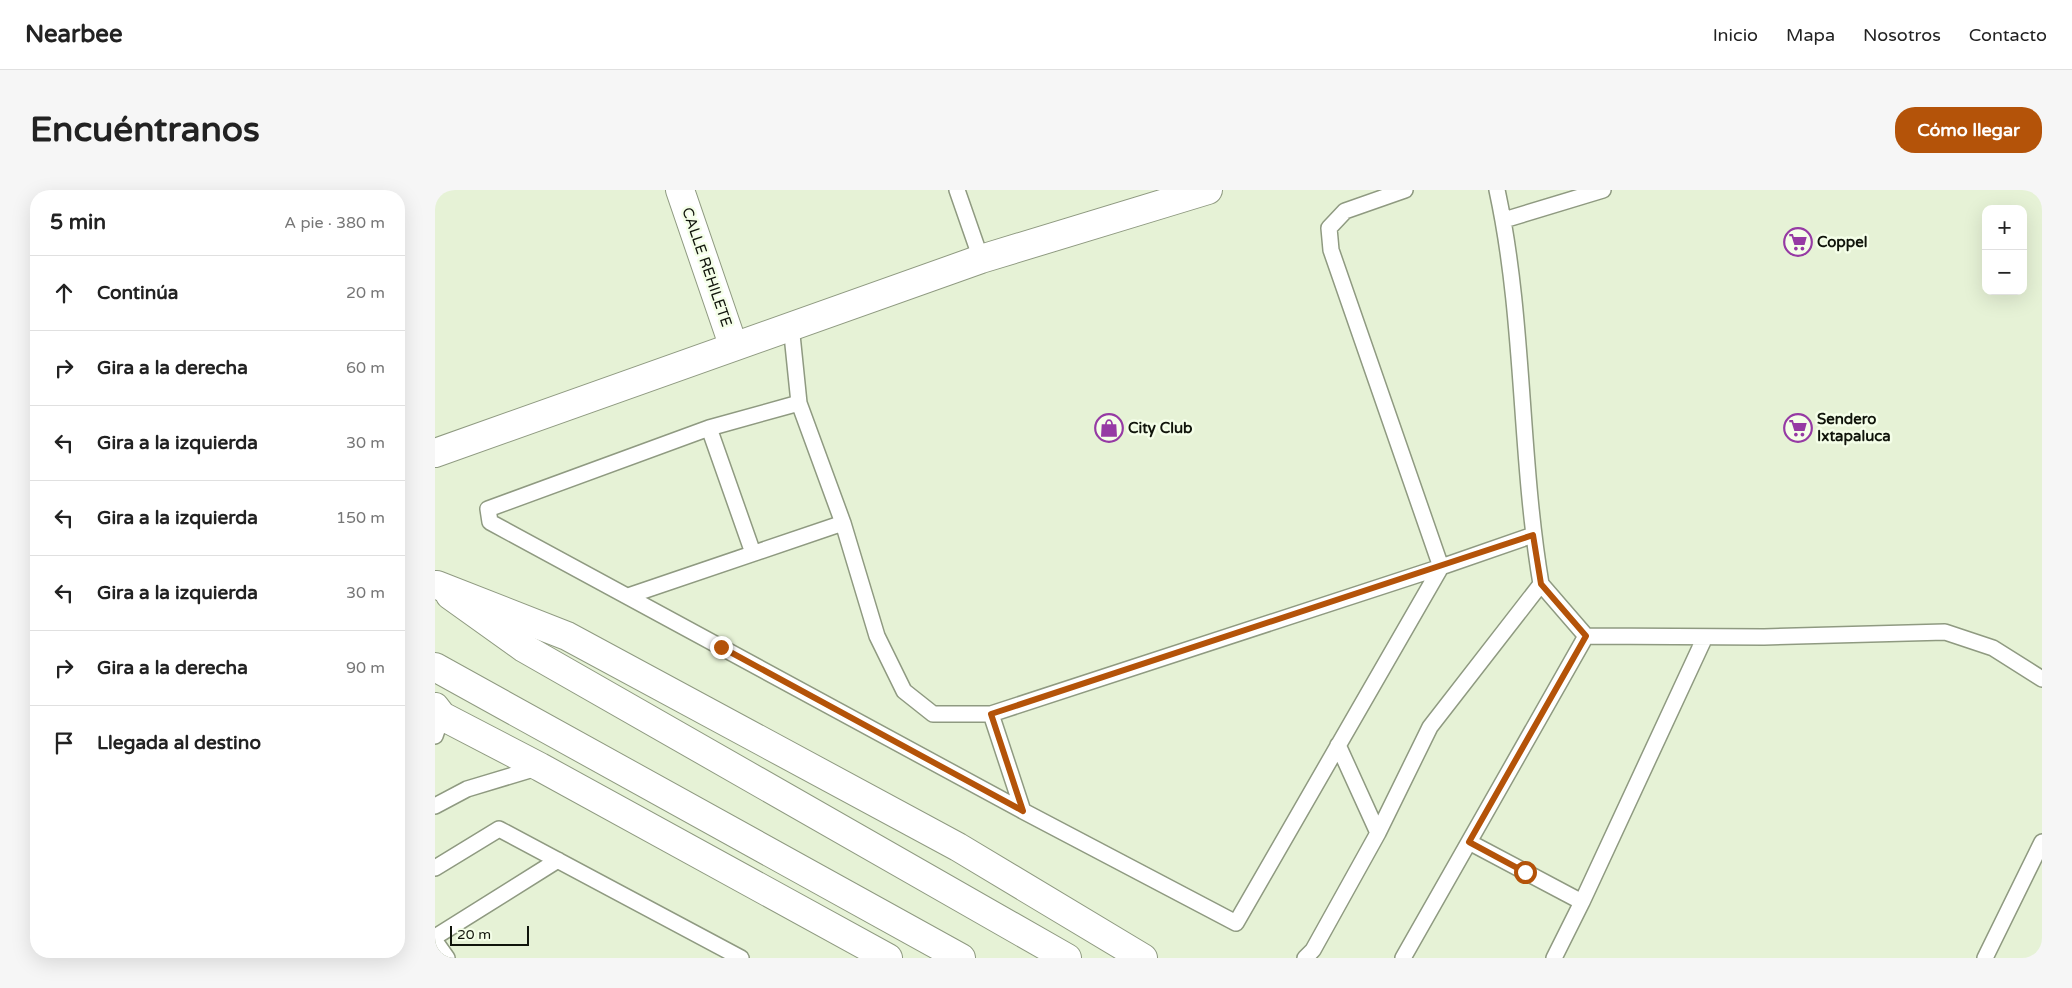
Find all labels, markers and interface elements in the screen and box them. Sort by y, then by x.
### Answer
text: Nearbee [25,20,123,49]
text: Inicio [1713,24,1758,46]
text: Mapa [1786,24,1835,46]
text: Nosotros [1863,24,1941,46]
text: Contacto [1969,24,2047,46]
button: Cómo llegar [1895,107,2042,153]
text: Encuéntranos [30,109,260,151]
street label: CALLE REHILETE [678,205,736,329]
map controls [1982,205,2027,295]
button: + [1982,205,2027,250]
text: 5 min [50,210,106,235]
text: A pie · 380 m [284,213,385,233]
supermarket icon: Coppel [1783,227,1813,257]
place label: Coppel [1817,233,1867,252]
button: − [1982,250,2027,295]
icon: ahead [50,279,78,307]
text: Continúa [97,282,179,304]
text: 20 m [346,283,385,303]
icon: right [50,354,78,382]
text: Gira a la derecha [97,357,248,379]
text: 60 m [346,358,385,378]
place label: Sendero Ixtapaluca [1817,410,1891,446]
shop icon: City Club [1094,413,1124,443]
supermarket icon: Sendero Ixtapaluca [1783,413,1813,443]
place label: City Club [1128,419,1193,438]
icon: left [50,429,78,457]
text: Gira a la izquierda [97,432,258,454]
text: 30 m [346,433,385,453]
icon: left [50,504,78,532]
text: Gira a la izquierda [97,507,258,529]
text: 150 m [336,508,385,528]
icon: left [50,579,78,607]
text: Gira a la izquierda [97,582,258,604]
text: 30 m [346,583,385,603]
route end [710,636,733,659]
icon: right [50,654,78,682]
text: Gira a la derecha [97,657,248,679]
text: 90 m [346,658,385,678]
icon: arrive [50,729,78,757]
text: Llegada al destino [97,732,261,754]
route start [1514,861,1537,884]
scale bar [450,923,529,946]
text: 20 m [457,926,491,943]

